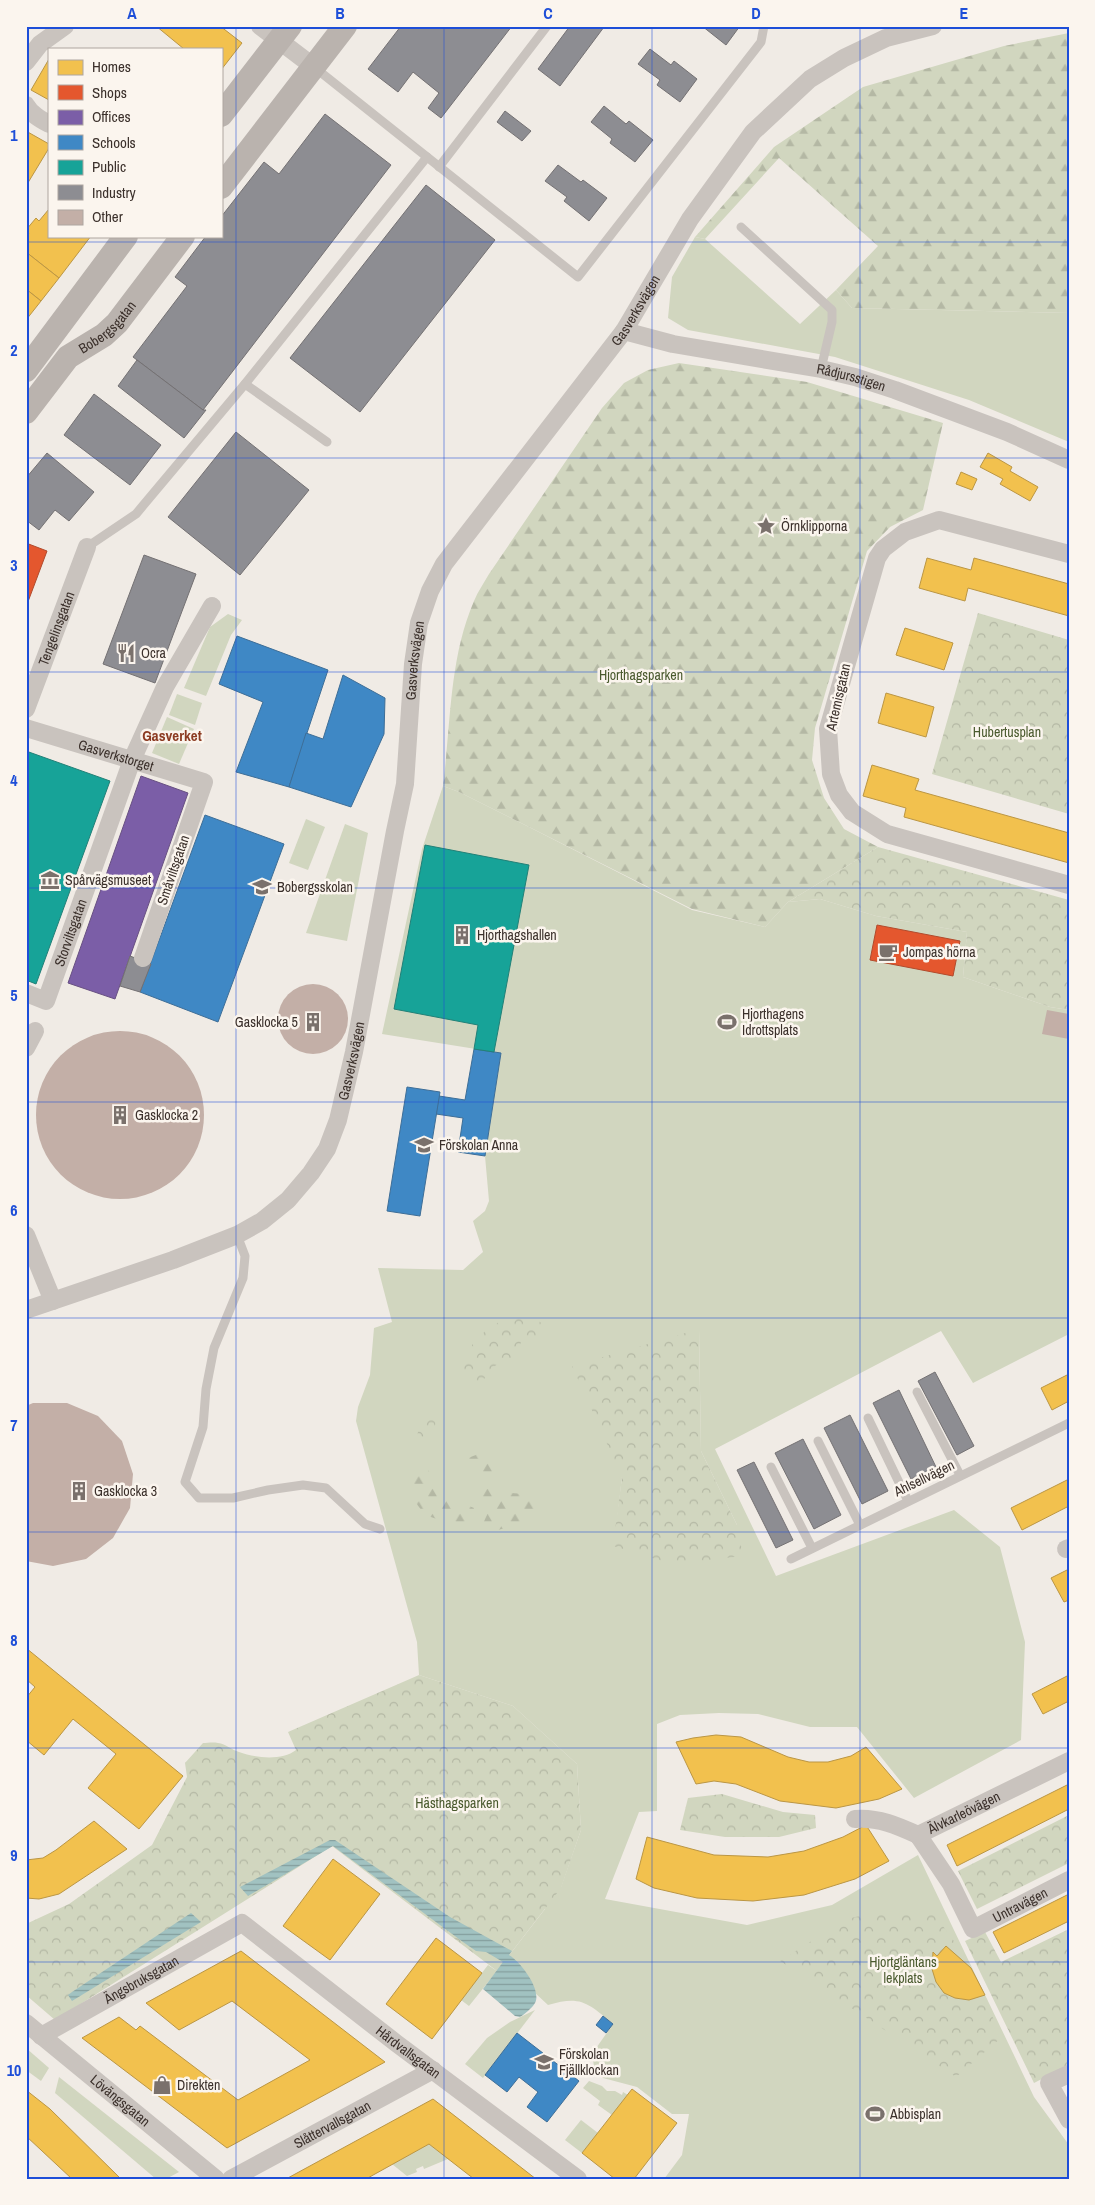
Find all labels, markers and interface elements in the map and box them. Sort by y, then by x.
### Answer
text: A [127,2,137,24]
text: B [335,2,345,24]
text: C [543,2,553,24]
text: D [751,2,761,24]
text: E [960,2,969,24]
legend [48,48,222,238]
text: Homes [92,56,131,77]
text: Shops [92,82,127,103]
text: Offices [92,106,131,127]
text: 1 [10,124,18,146]
text: Schools [92,132,136,153]
text: Public [92,156,126,177]
text: Industry [92,182,137,203]
text: Other [92,206,123,227]
street label: Gasverksvägen [607,272,664,349]
street label: Bobergsgatan [75,297,140,357]
text: 2 [10,339,18,361]
street label: Rådjursstigen [815,359,888,395]
place icon: Örnklipporna [755,515,777,537]
place label: Örnklipporna [781,517,848,535]
text: 3 [10,554,18,576]
street label: Tengelinsgatan [34,589,78,668]
street label: Gasverksvägen [402,620,428,701]
restaurant icon: Ocra [115,642,137,664]
place label: Ocra [141,644,166,662]
street label: Artemisgatan [821,662,854,733]
park label: Hjorthagsparken [599,666,683,684]
park label: Hubertusplan [973,723,1041,741]
district label: Gasverket [142,725,202,746]
street label: Gasverkstorget [76,735,156,775]
text: 4 [10,769,18,791]
street label: Småviltsgatan [153,833,193,907]
museum icon: Spårvägsmuseet [39,869,61,891]
place label: Spårvägsmuseet [65,871,151,889]
school or university icon: Bobergsskolan [251,876,273,898]
place label: Bobergsskolan [277,878,353,896]
street label: Storviltsgatan [50,897,91,969]
building icon: Hjorthagshallen [451,924,473,946]
place label: Hjorthagshallen [477,926,557,944]
cafe icon: Jompas hörna [877,941,899,963]
place label: Jompas hörna [903,943,976,961]
text: 5 [10,984,18,1006]
place label: Hjorthagens Idrottsplats [742,1005,804,1039]
building icon: Gasklocka 5 [302,1011,324,1033]
sports icon: Hjorthagens Idrottsplats [716,1011,738,1033]
place label: Gasklocka 5 [235,1013,298,1031]
street label: Gasverksvägen [334,1020,368,1102]
building icon: Gasklocka 2 [109,1104,131,1126]
place label: Gasklocka 2 [135,1106,198,1124]
school or university icon: Förskolan Anna [413,1134,435,1156]
place label: Förskolan Anna [439,1136,519,1154]
text: 6 [10,1199,18,1221]
text: 7 [10,1414,18,1436]
street label: Ahlsellvägen [890,1456,957,1501]
building icon: Gasklocka 3 [68,1480,90,1502]
place label: Gasklocka 3 [94,1482,157,1500]
text: 8 [10,1629,18,1651]
street label: Älvkarleövägen [924,1787,1003,1838]
park label: Hästhagsparken [415,1794,499,1812]
text: 9 [10,1844,18,1866]
street label: Untravägen [990,1883,1051,1927]
street label: Ängsbruksgatan [100,1951,182,2008]
park label: Hjortgläntans lekplats [869,1953,937,1987]
street label: Hårdvallsgatan [372,2022,444,2082]
place label: Förskolan Fjällklockan [559,2045,619,2079]
school or university icon: Förskolan Fjällklockan [533,2051,555,2073]
text: 10 [7,2059,21,2081]
street label: Lövängsgatan [87,2071,154,2130]
shop icon: Direkten [151,2074,173,2096]
place label: Direkten [177,2076,220,2094]
street label: Slåttervallsgatan [291,2096,374,2152]
sports icon: Abbisplan [864,2103,886,2125]
place label: Abbisplan [889,2105,941,2123]

